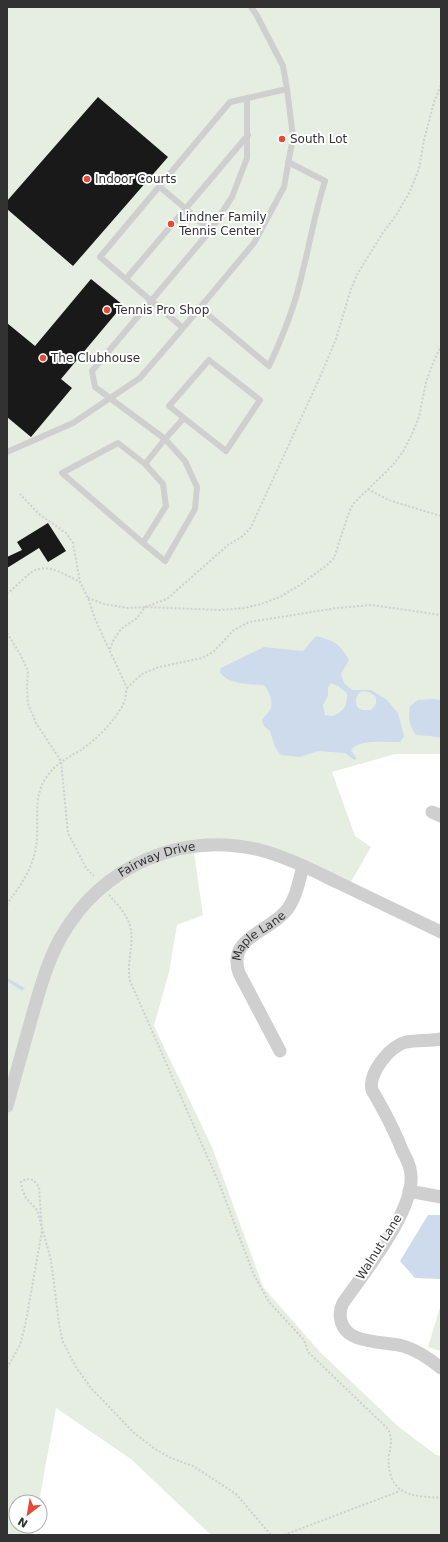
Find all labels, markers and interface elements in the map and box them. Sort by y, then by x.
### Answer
place label: South Lot [290,132,348,146]
marker: South Lot [277,134,287,144]
place label: Indoor Courts [95,172,176,186]
marker: Indoor Courts [82,174,92,184]
place label: Lindner Family Tennis Center [178,210,267,238]
marker: Lindner Family Tennis Center [166,219,176,229]
place label: Tennis Pro Shop [114,303,209,317]
marker: Tennis Pro Shop [102,305,112,315]
place label: The Clubhouse [50,351,140,365]
marker: The Clubhouse [38,353,48,363]
street label: Fairway Drive [116,839,196,880]
street label: Maple Lane [229,908,288,962]
street label: Walnut Lane [353,1212,405,1282]
north arrow [8,1494,48,1534]
text: N [16,1514,30,1530]

